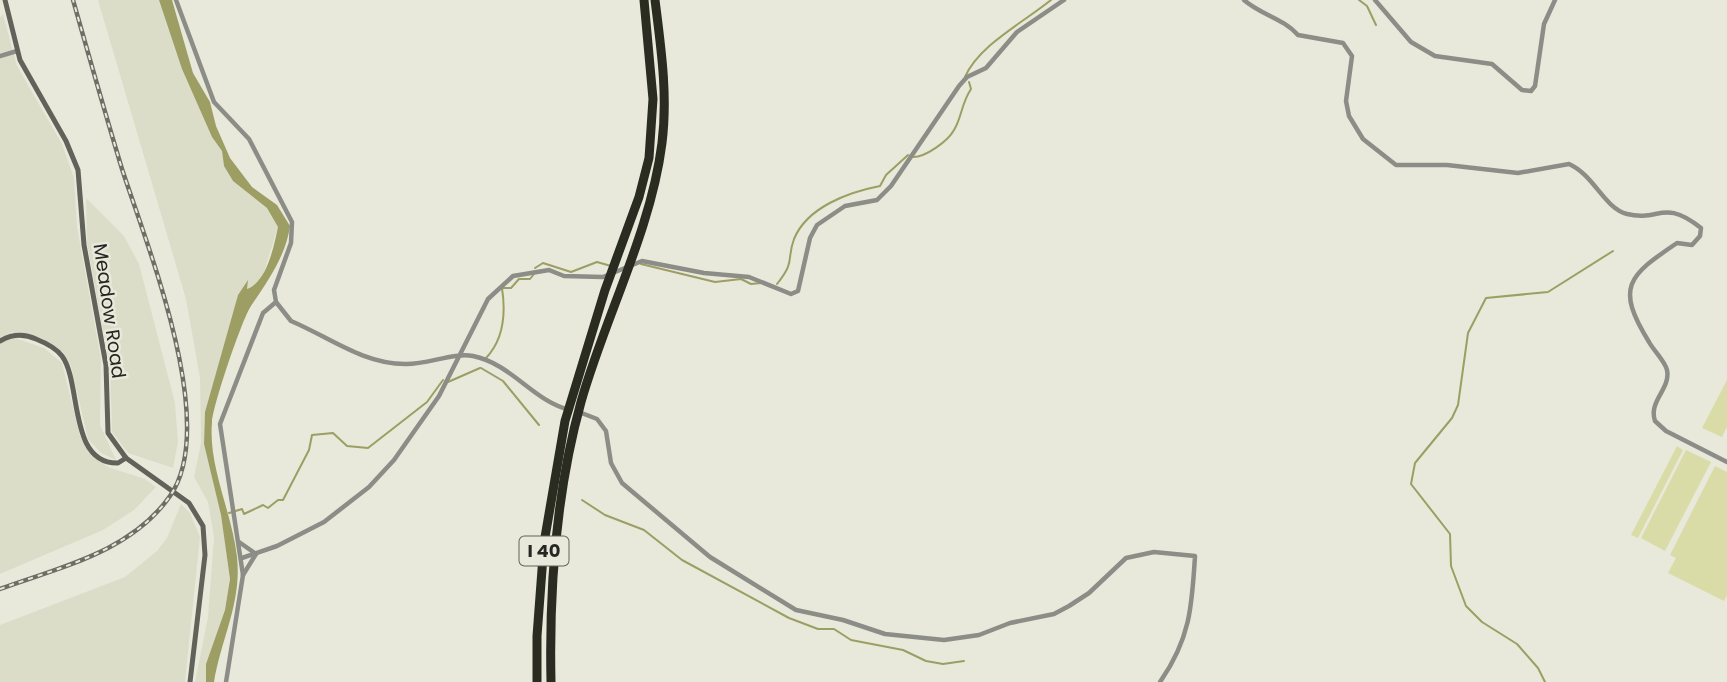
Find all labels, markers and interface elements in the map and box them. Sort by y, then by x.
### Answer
street label: Meadow Road [87,242,132,380]
road number: I 40 [520,536,568,566]

